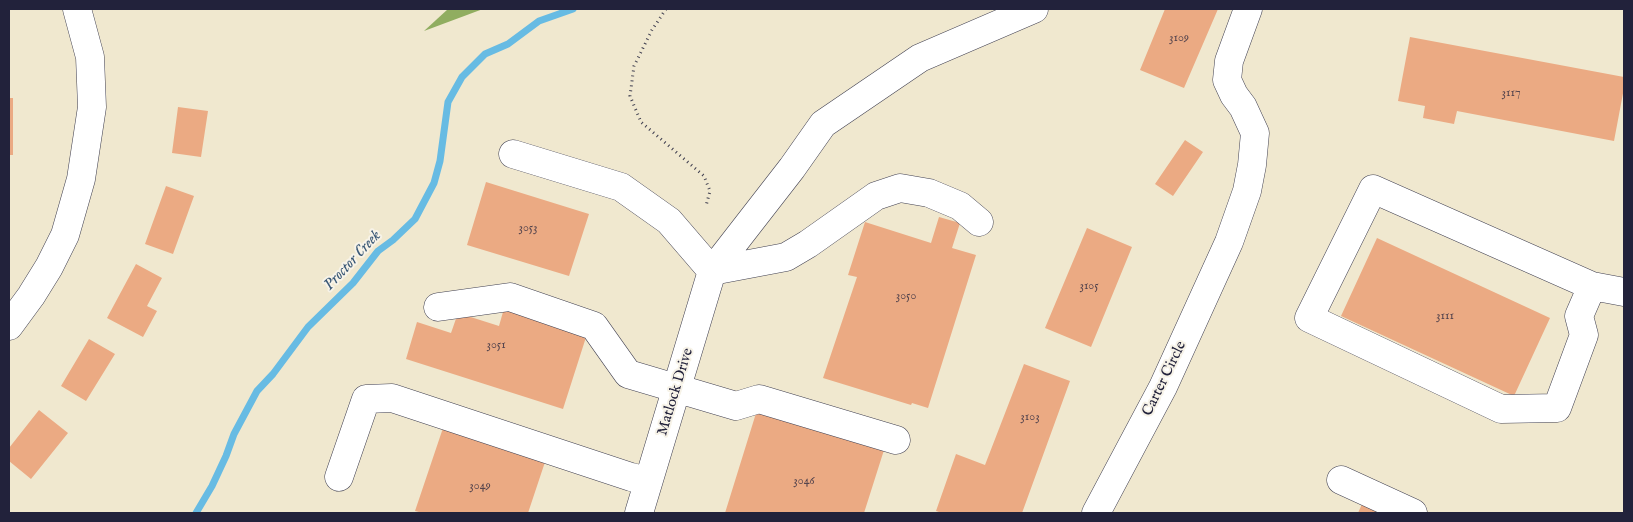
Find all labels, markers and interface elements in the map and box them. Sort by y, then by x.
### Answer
house number: 3109 [1169,32,1189,46]
house number: 3117 [1501,87,1521,101]
house number: 3053 [518,222,538,236]
water label: Proctor Creek [320,227,386,295]
house number: 3105 [1079,280,1099,294]
house number: 3050 [896,290,916,304]
house number: 3111 [1436,310,1454,324]
house number: 3051 [486,339,506,353]
street label: Carter Circle [1139,339,1191,419]
street label: Matlock Drive [654,346,698,438]
house number: 3103 [1020,411,1040,425]
house number: 3046 [793,475,815,489]
house number: 3049 [469,480,491,494]

